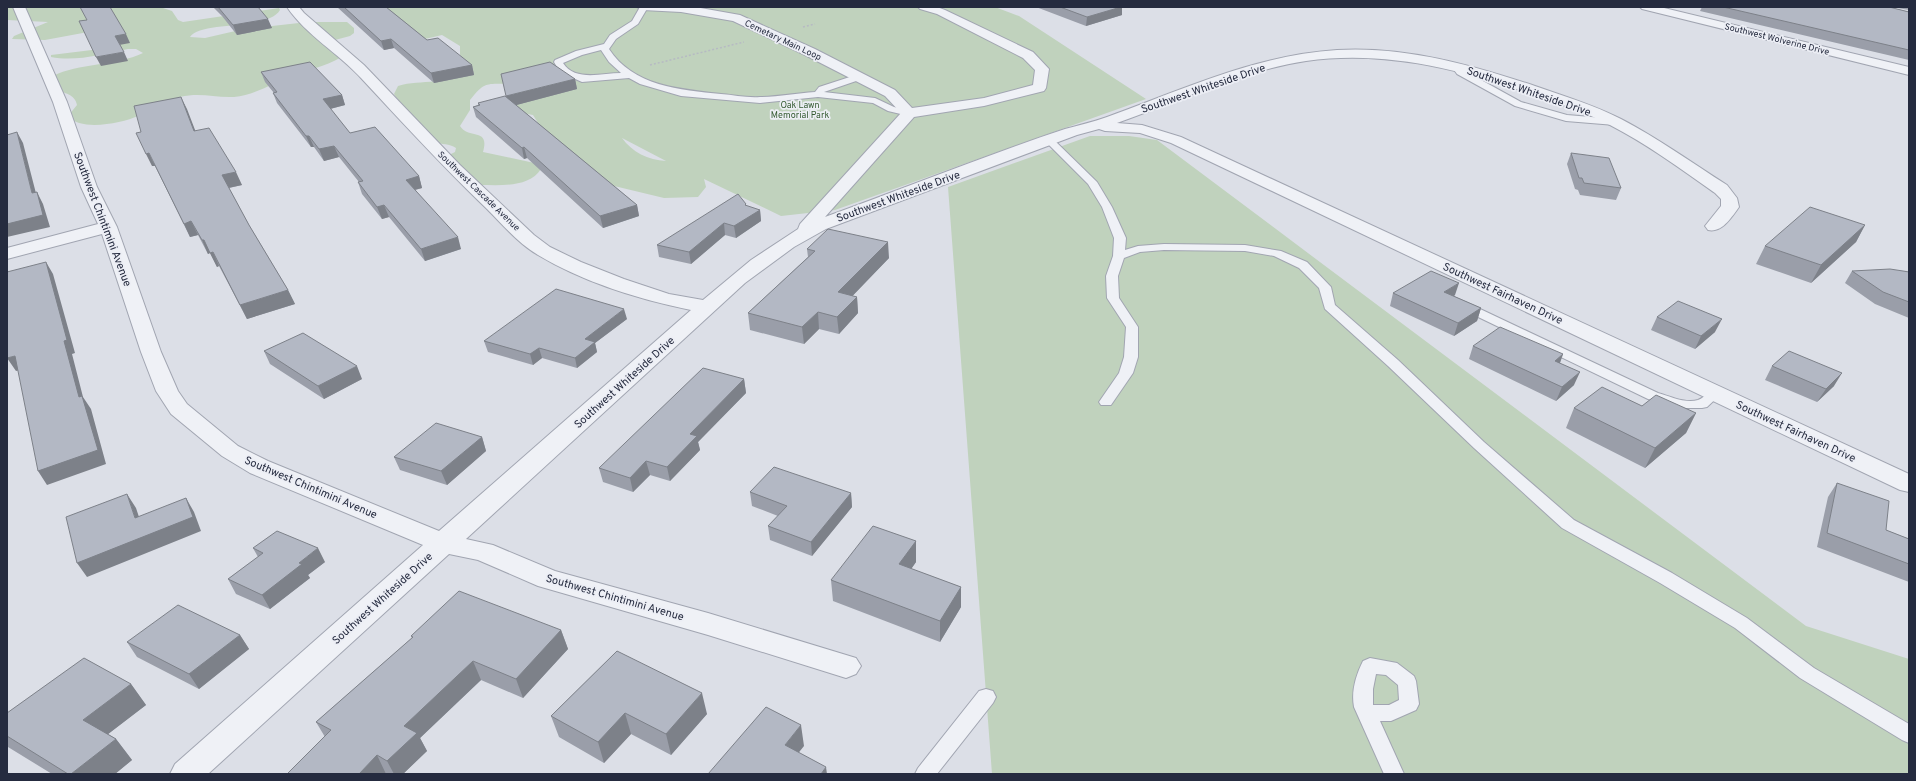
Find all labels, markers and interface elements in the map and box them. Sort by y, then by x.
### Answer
street label: Cemetary Main Loop [743,18,823,63]
street label: Southwest Wolverine Drive [1723,21,1831,58]
street label: Southwest Whiteside Drive [1139,61,1267,117]
street label: Southwest Whiteside Drive [1465,64,1593,120]
park label: Oak Lawn Memorial Park [771,100,829,121]
street label: Southwest Cascade Avenue [435,149,522,234]
street label: Southwest Chintimini Avenue [70,150,134,289]
street label: Southwest Whiteside Drive [835,168,962,226]
street label: Southwest Fairhaven Drive [1440,260,1565,328]
street label: Southwest Whiteside Drive [571,334,678,432]
street label: Southwest Fairhaven Drive [1733,398,1858,466]
street label: Southwest Chintimini Avenue [242,454,379,522]
street label: Southwest Whiteside Drive [329,550,436,648]
street label: Southwest Chintimini Avenue [544,572,685,624]

